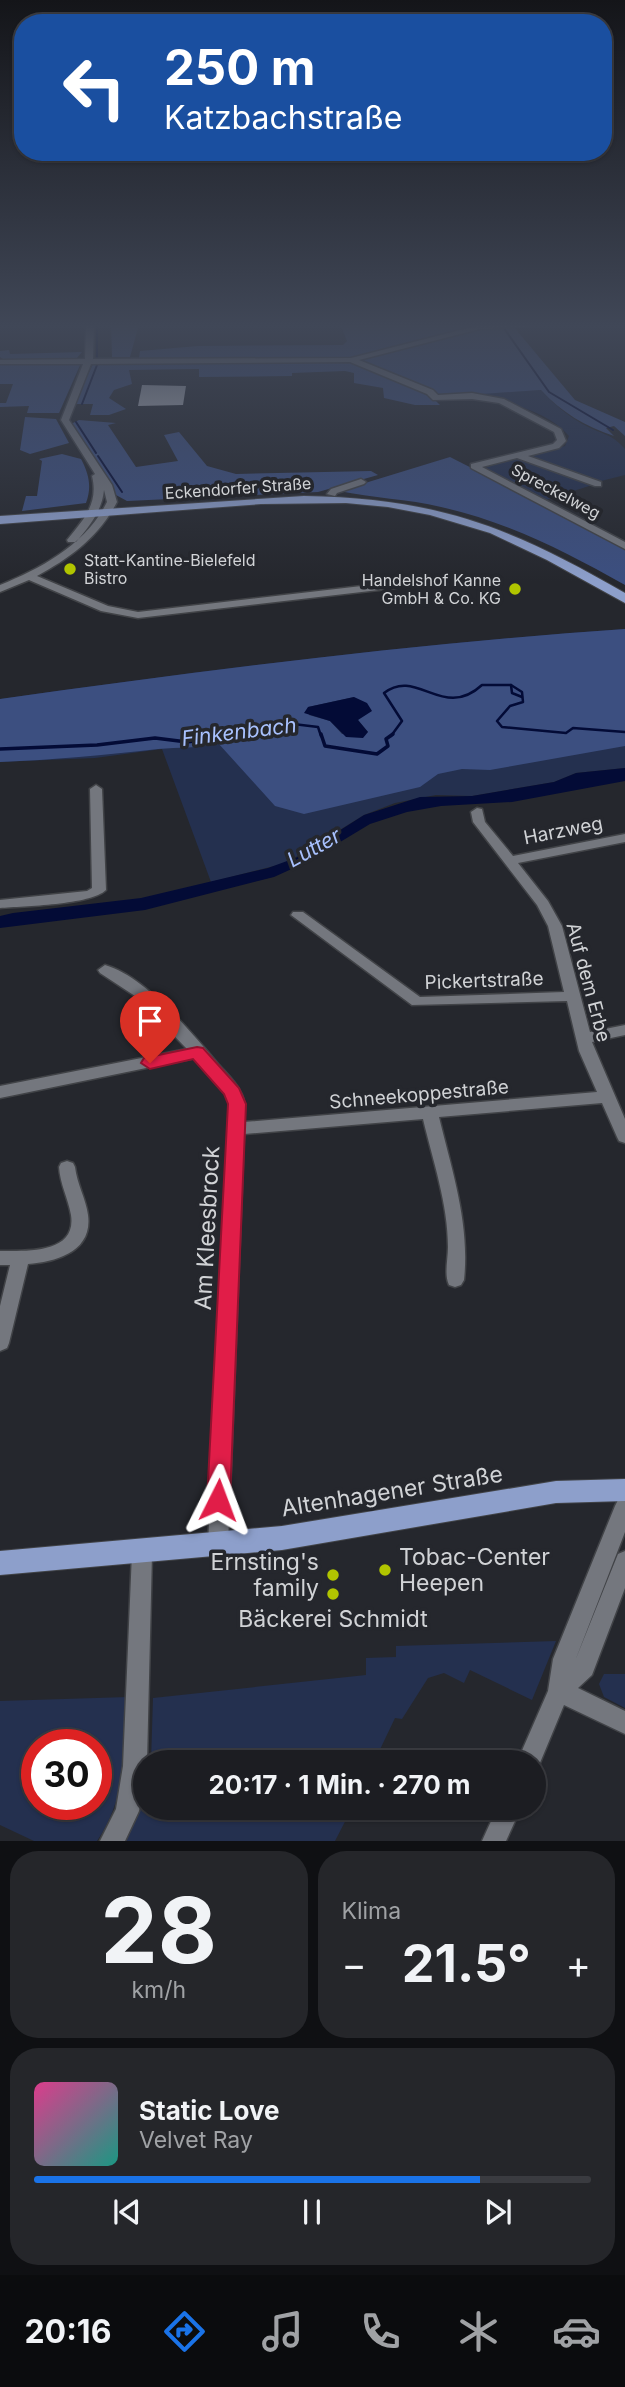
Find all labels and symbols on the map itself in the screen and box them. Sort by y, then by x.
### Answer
street label: Spreckelweg [508,459,604,523]
street label: Eckendorfer Straße [164,473,312,503]
place label: Statt-Kantine-Bielefeld Bistro [84,550,255,588]
marker: Statt-Kantine-Bielefeld Bistro [62,561,78,577]
place label: Handelshof Kanne GmbH & Co. KG [362,570,501,608]
marker: Handelshof Kanne GmbH & Co. KG [507,581,523,597]
water label: Finkenbach [180,712,298,751]
street label: Harzweg [521,812,605,849]
water label: Lutter [283,822,346,872]
street label: Auf dem Erbe [561,920,616,1045]
street label: Pickertstraße [424,967,544,994]
pin [120,991,180,1063]
street label: Schneekoppestraße [328,1075,510,1114]
street label: Am Kleesbrock [189,1145,225,1311]
street label: Altenhagener Straße [279,1460,505,1522]
position arrow [181,1463,255,1537]
place label: Tobac-Center Heepen [399,1543,550,1597]
place label: Ernsting's family [211,1548,319,1602]
marker: Tobac-Center Heepen [377,1562,393,1578]
marker: Ernsting's family [325,1567,341,1583]
marker: Bäckerei Schmidt [325,1586,341,1602]
place label: Bäckerei Schmidt [238,1605,428,1633]
speed limit sign: 30 [21,1729,112,1820]

